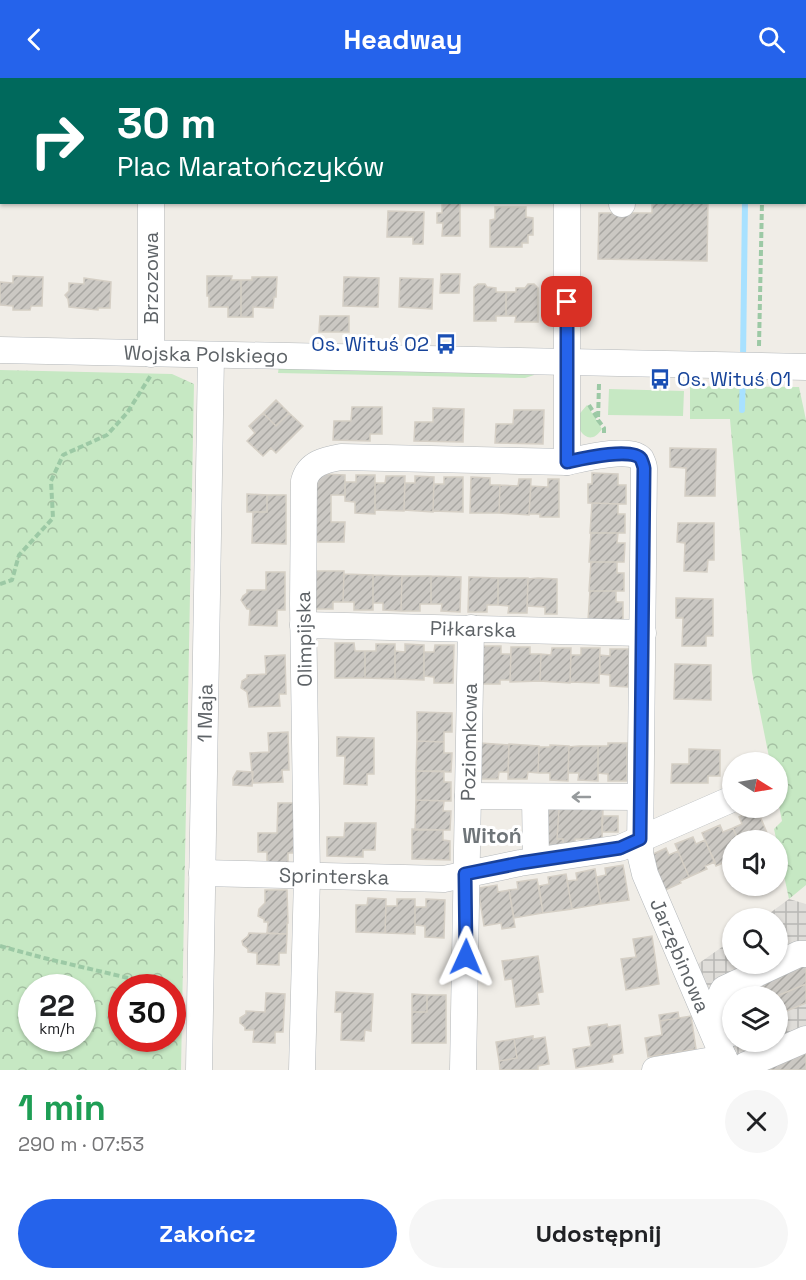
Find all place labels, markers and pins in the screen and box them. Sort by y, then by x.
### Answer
pin [541,276,592,327]
place label: Os. Wituś 02 [311,331,429,357]
bus stop icon: Os. Wituś 02 [434,332,458,356]
place label: Os. Wituś 01 [677,366,791,392]
bus stop icon: Os. Wituś 01 [648,367,672,391]

